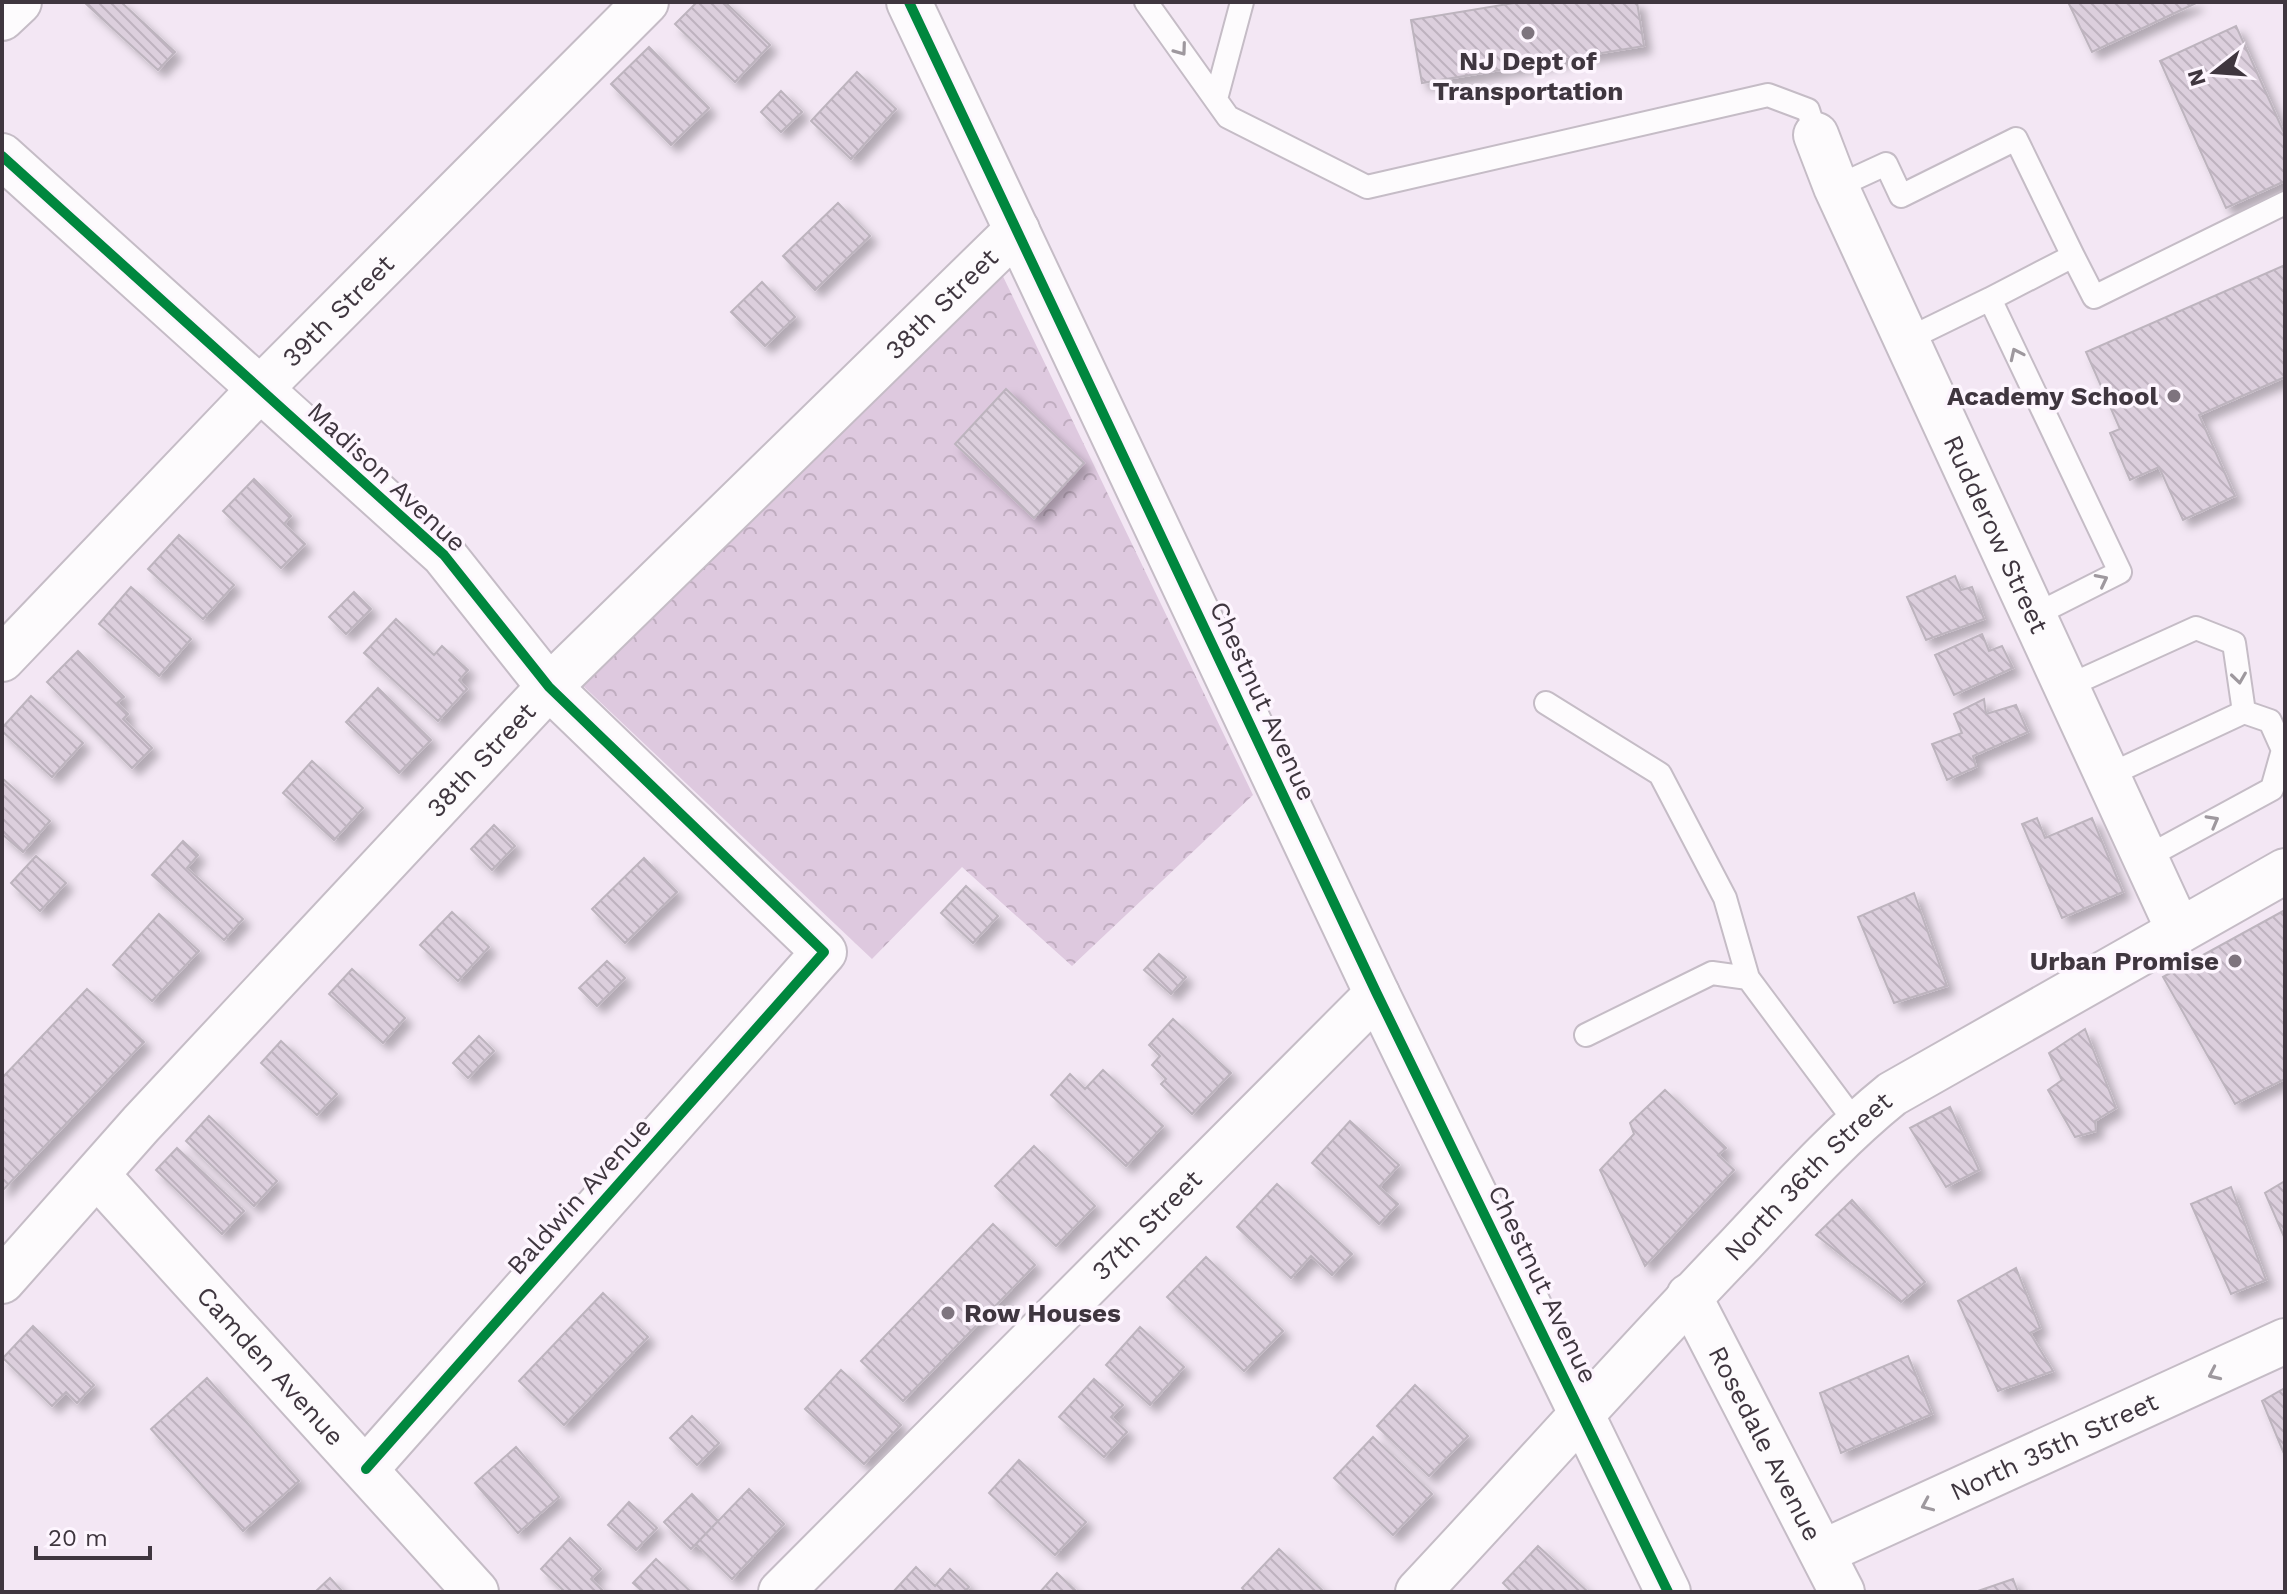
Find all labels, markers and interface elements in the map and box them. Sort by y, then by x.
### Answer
marker: NJ Dept of Transportation [1519,24,1537,42]
north arrow [2175,32,2255,112]
one-way arrow [1171,42,1186,56]
place label: NJ Dept of Transportation [1433,46,1623,106]
text: N [2182,66,2211,89]
street label: 38th Street [879,242,1004,365]
street label: 39th Street [276,249,400,373]
one-way arrow [2010,348,2026,363]
place label: Academy School [1947,381,2158,411]
marker: Academy School [2165,387,2183,405]
street label: Madison Avenue [302,396,472,558]
street label: Rudderow Street [1938,431,2055,638]
one-way arrow [2094,575,2109,590]
street label: Chestnut Avenue [1204,597,1322,805]
one-way arrow [2230,671,2247,684]
street label: 38th Street [420,696,542,823]
one-way arrow [2205,815,2219,831]
place label: Urban Promise [2030,946,2219,976]
marker: Urban Promise [2226,952,2244,970]
street label: North 36th Street [1718,1086,1898,1267]
street label: Baldwin Avenue [501,1111,657,1281]
street label: 37th Street [1086,1164,1208,1286]
street label: Chestnut Avenue [1482,1180,1604,1388]
street label: Camden Avenue [191,1280,350,1452]
place label: Row Houses [964,1298,1121,1328]
marker: Row Houses [939,1304,957,1322]
street label: Rosedale Avenue [1703,1341,1828,1546]
one-way arrow [2208,1364,2222,1380]
street label: North 35th Street [1946,1386,2163,1507]
one-way arrow [1920,1495,1935,1511]
scale bar [36,1510,150,1560]
text: 20 m [48,1524,108,1552]

